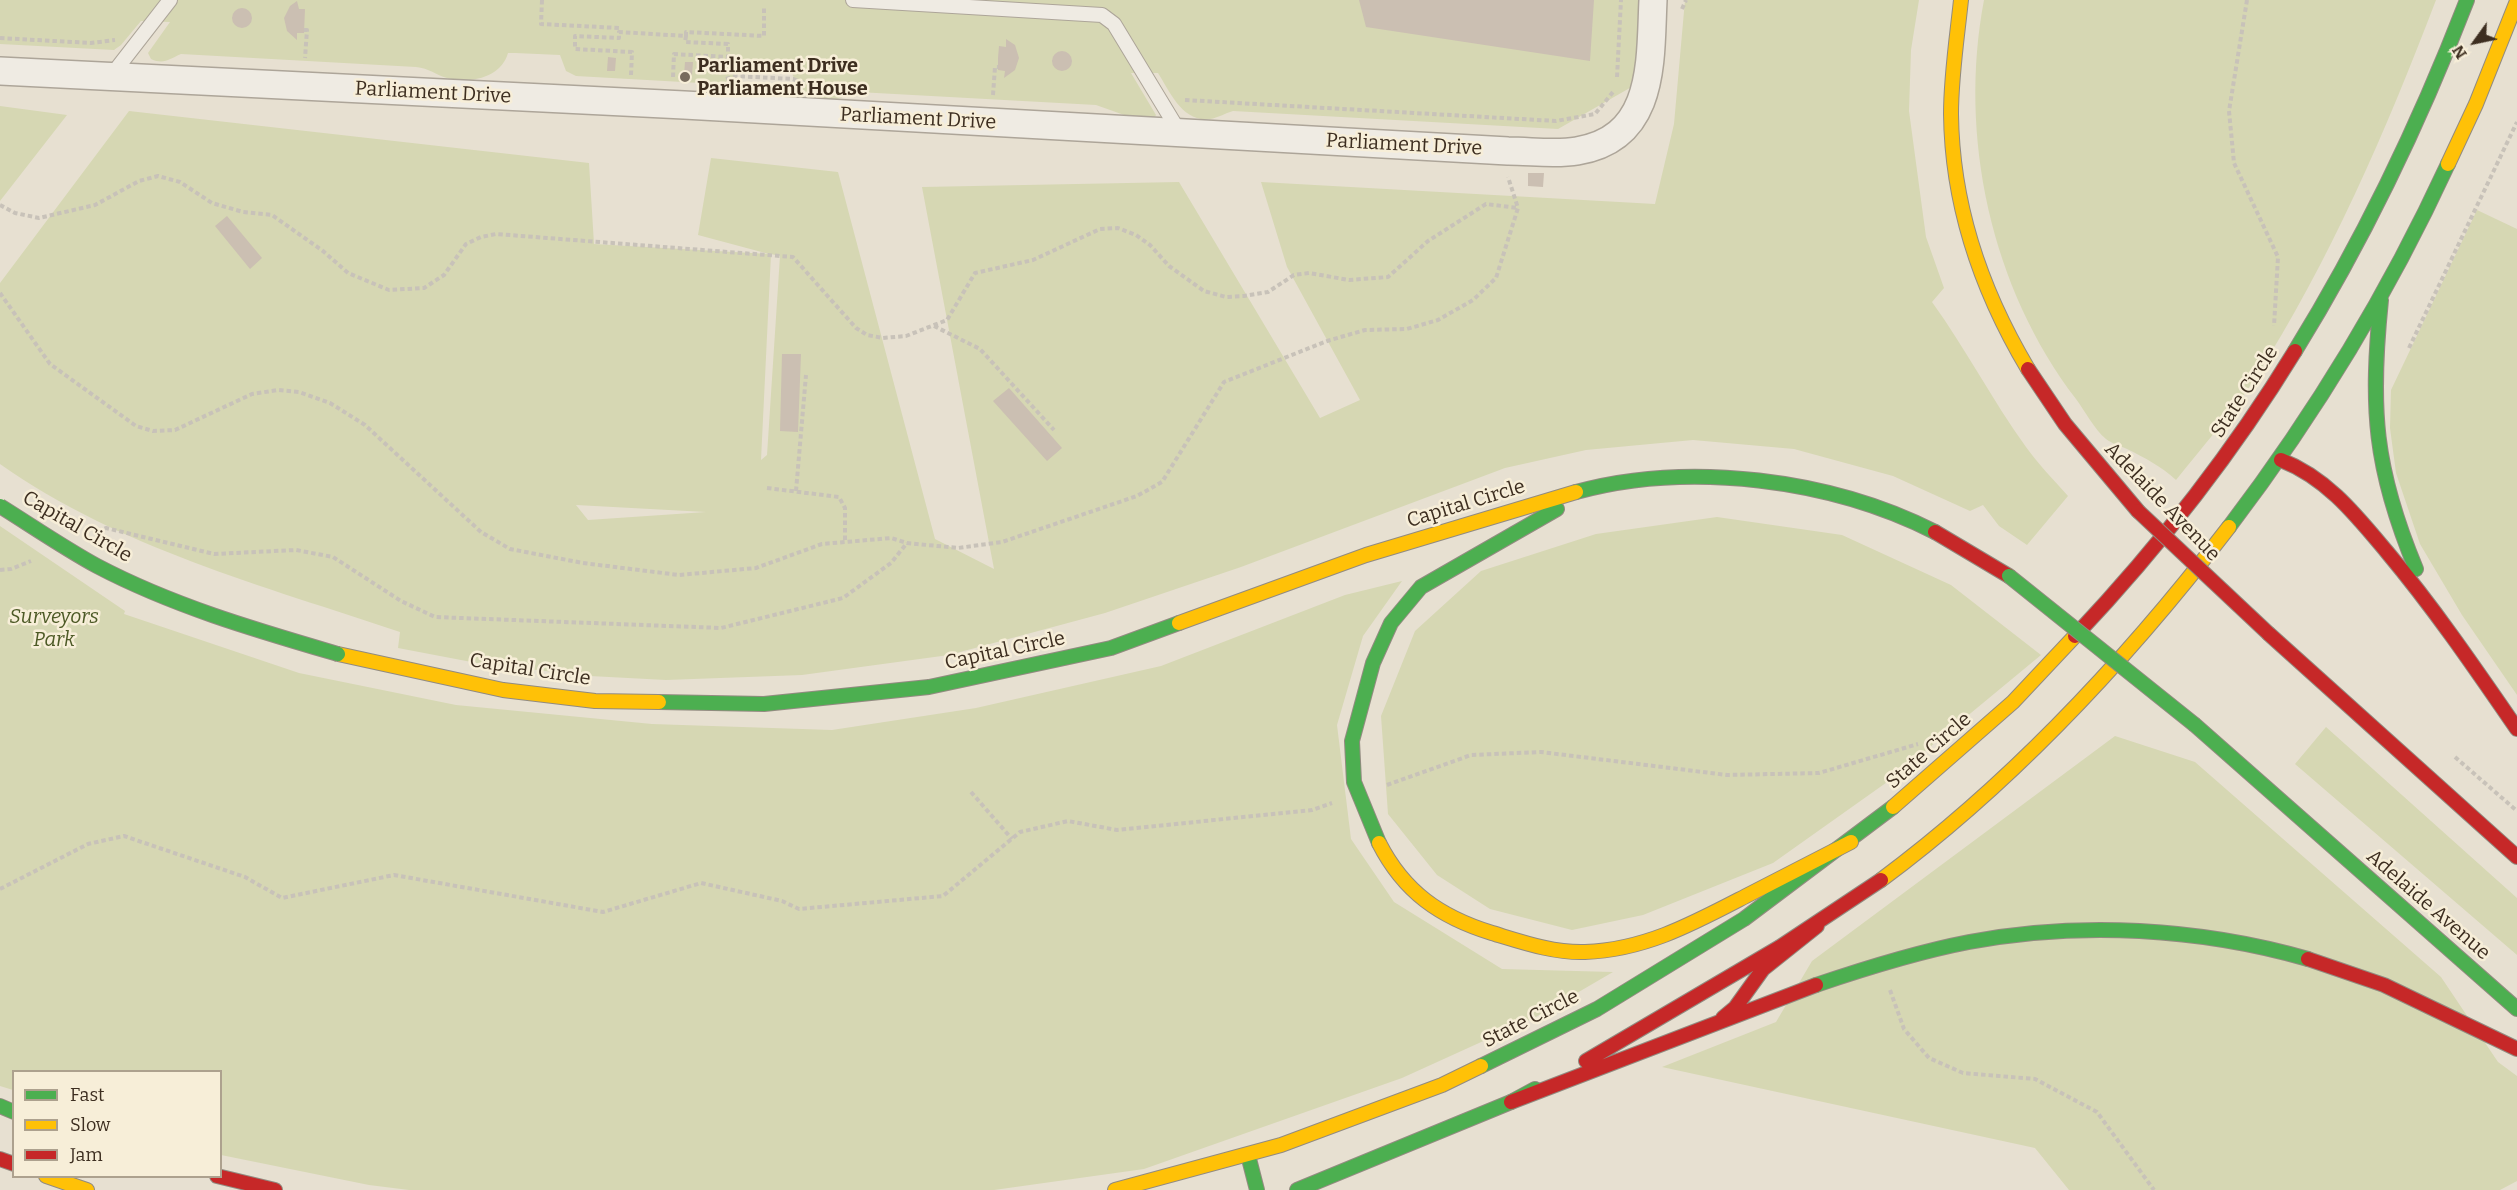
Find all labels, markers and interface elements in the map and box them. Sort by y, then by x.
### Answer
north arrow [2445,12,2505,72]
text: N [2448,42,2471,62]
place label: Parliament Drive Parliament House [697,54,868,101]
marker: Parliament Drive Parliament House [678,70,692,84]
street label: Parliament Drive [354,77,512,109]
street label: Parliament Drive [839,103,997,135]
street label: Parliament Drive [1325,129,1483,161]
street label: State Circle [2206,341,2284,443]
street label: Adelaide Avenue [2099,438,2225,566]
street label: Capital Circle [1404,475,1528,533]
street label: Capital Circle [18,486,136,568]
park label: Surveyors Park [9,605,99,652]
street label: Capital Circle [943,627,1067,675]
street label: Capital Circle [468,649,592,691]
street label: State Circle [1882,708,1976,794]
street label: Adelaide Avenue [2361,845,2495,965]
street label: State Circle [1479,985,1583,1053]
legend [12,1070,222,1178]
text: Fast [70,1084,105,1106]
text: Slow [70,1114,110,1136]
text: Jam [70,1144,103,1166]

